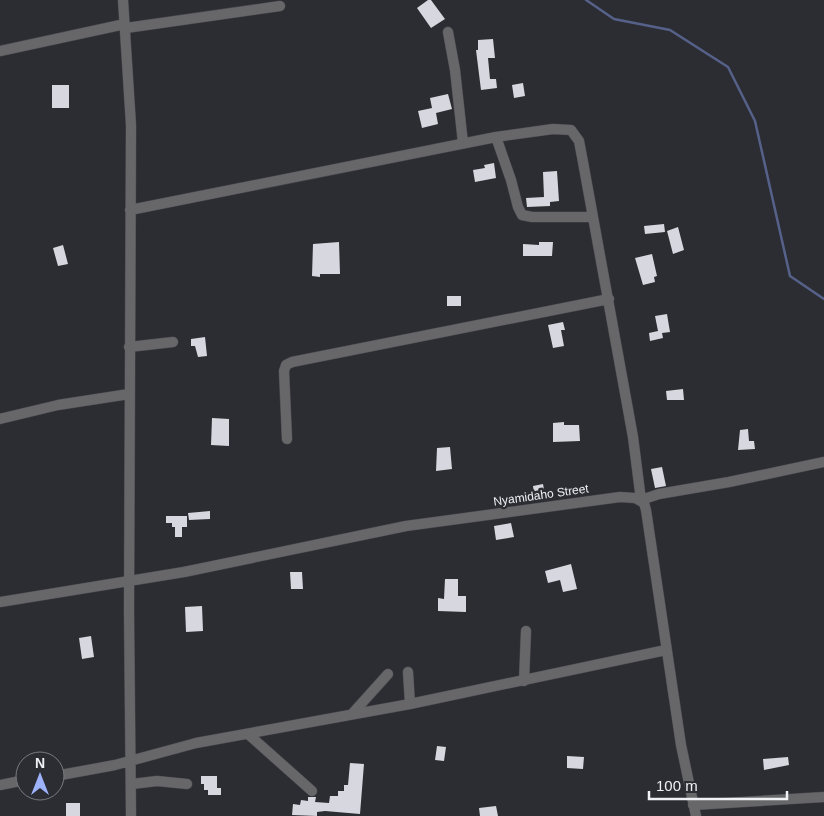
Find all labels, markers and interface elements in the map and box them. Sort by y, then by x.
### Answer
street label: Nyamidaho Street [492,481,590,509]
north arrow [15,751,65,801]
text: N [35,755,45,771]
scale bar [649,768,786,800]
text: 100 m [656,777,698,794]

